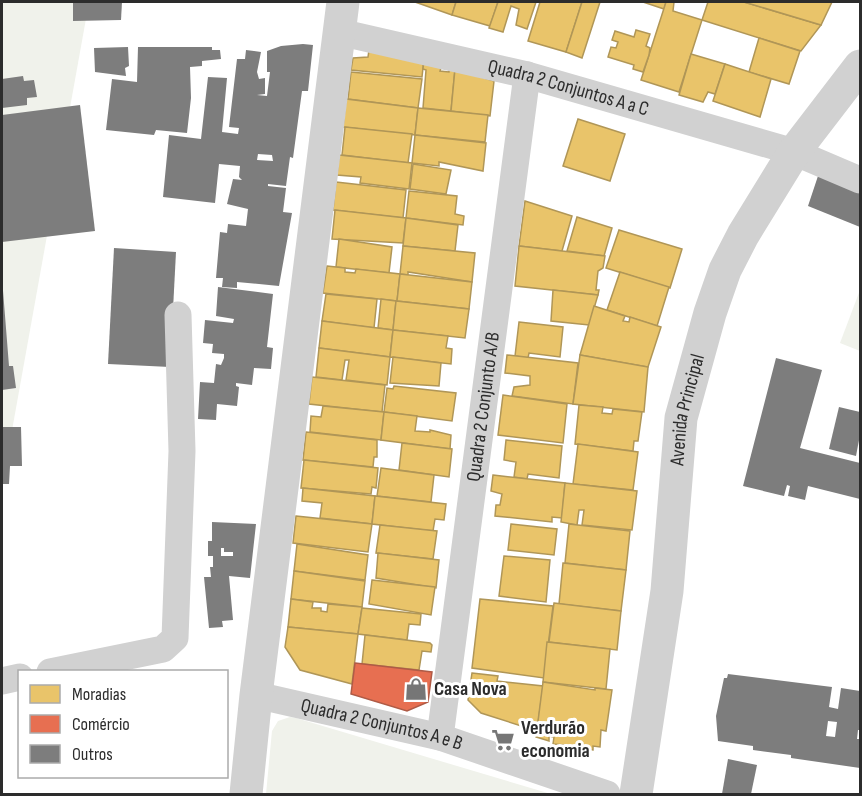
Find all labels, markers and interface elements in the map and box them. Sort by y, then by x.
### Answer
street label: Quadra 2 Conjuntos A a C [485,54,652,121]
street label: Quadra 2 Conjunto A/B [462,331,505,483]
street label: Avenida Principal [665,351,710,467]
legend [18,670,228,778]
shop icon: Casa Nova [403,676,429,702]
place label: Casa Nova [434,677,507,701]
text: Moradias [72,684,126,705]
street label: Quadra 2 Conjuntos A e B [298,694,466,756]
text: Comércio [72,714,130,735]
place label: Verdurão economia [521,716,590,763]
supermarket icon: Verdurão economia [490,727,516,753]
text: Outros [72,744,113,765]

